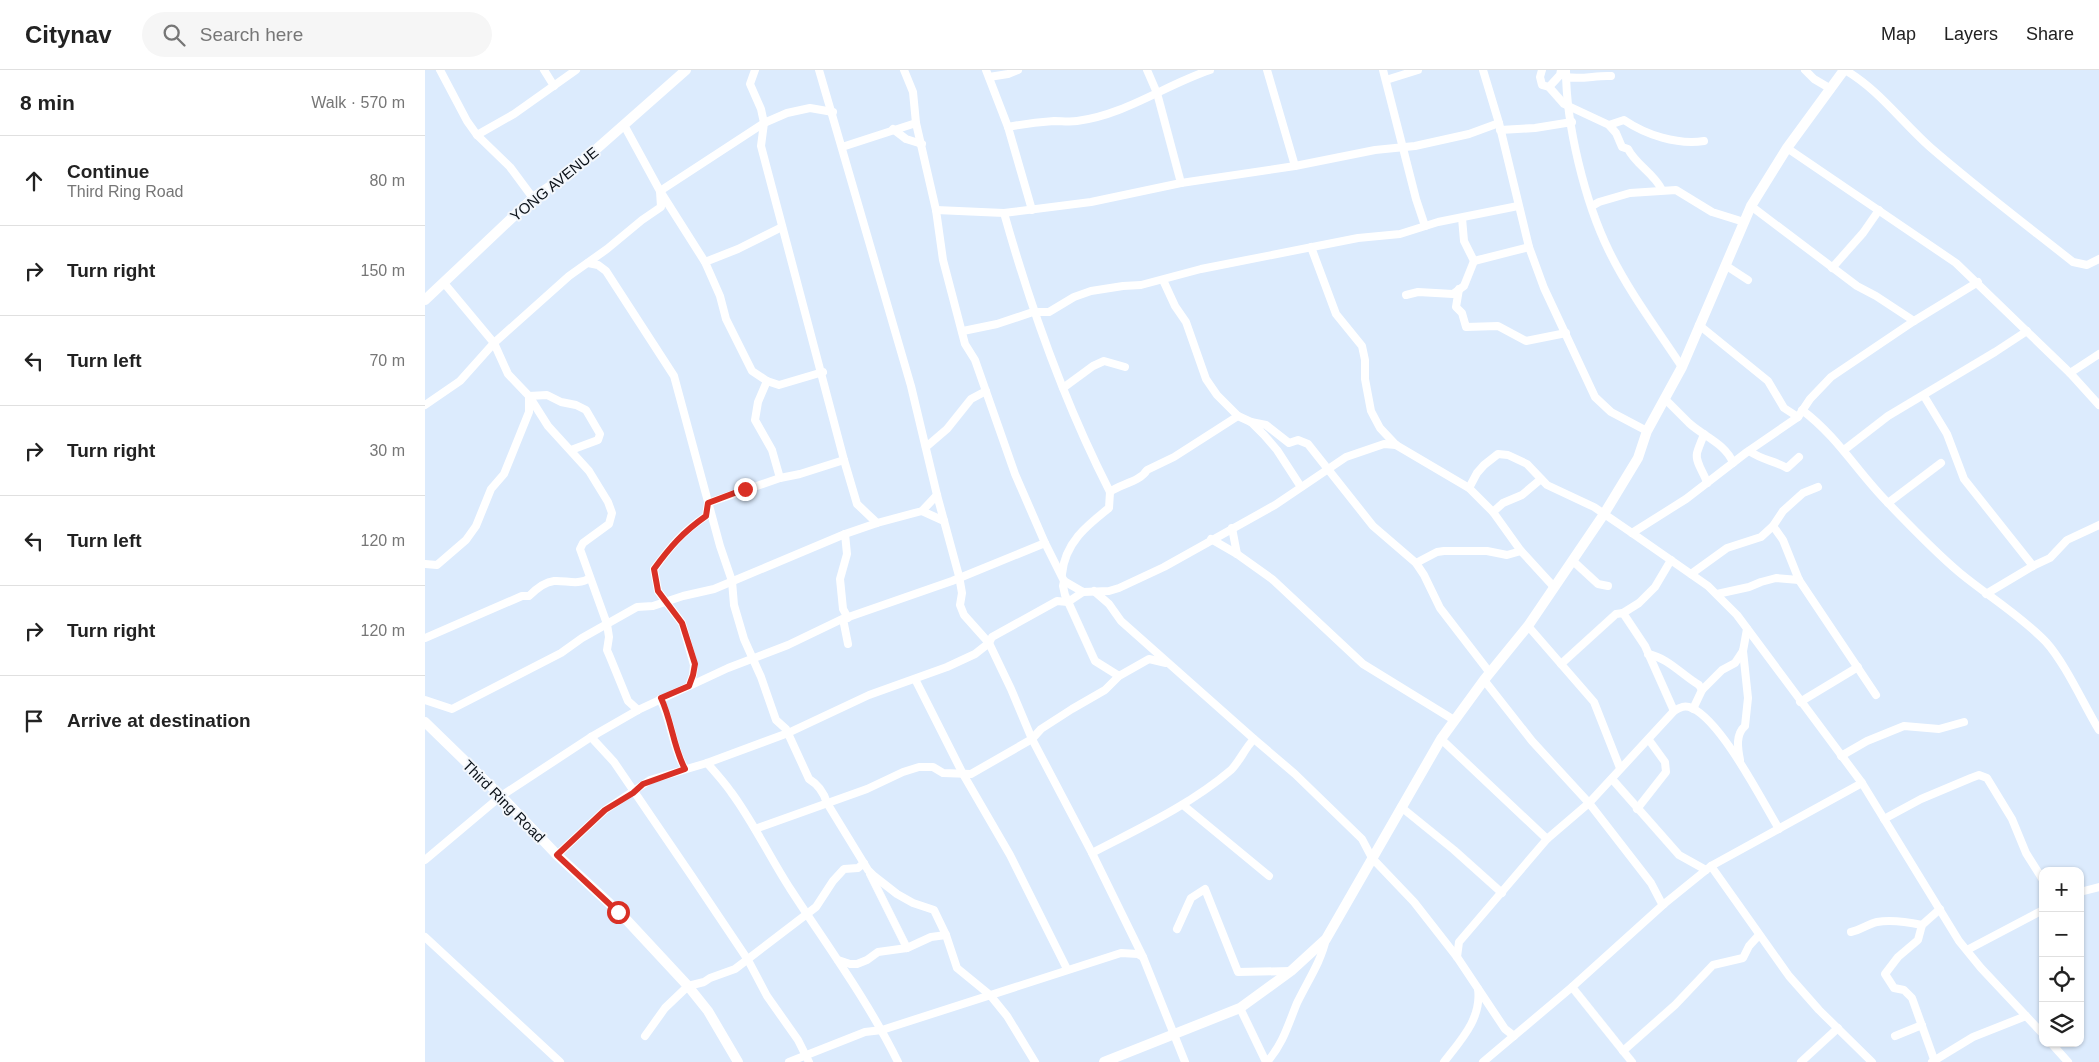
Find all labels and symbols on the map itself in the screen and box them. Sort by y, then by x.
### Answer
street label: YONG AVENUE [507,143,601,225]
route end [734,478,757,501]
street label: Third Ring Road [459,756,549,846]
route start [607,901,630,924]

